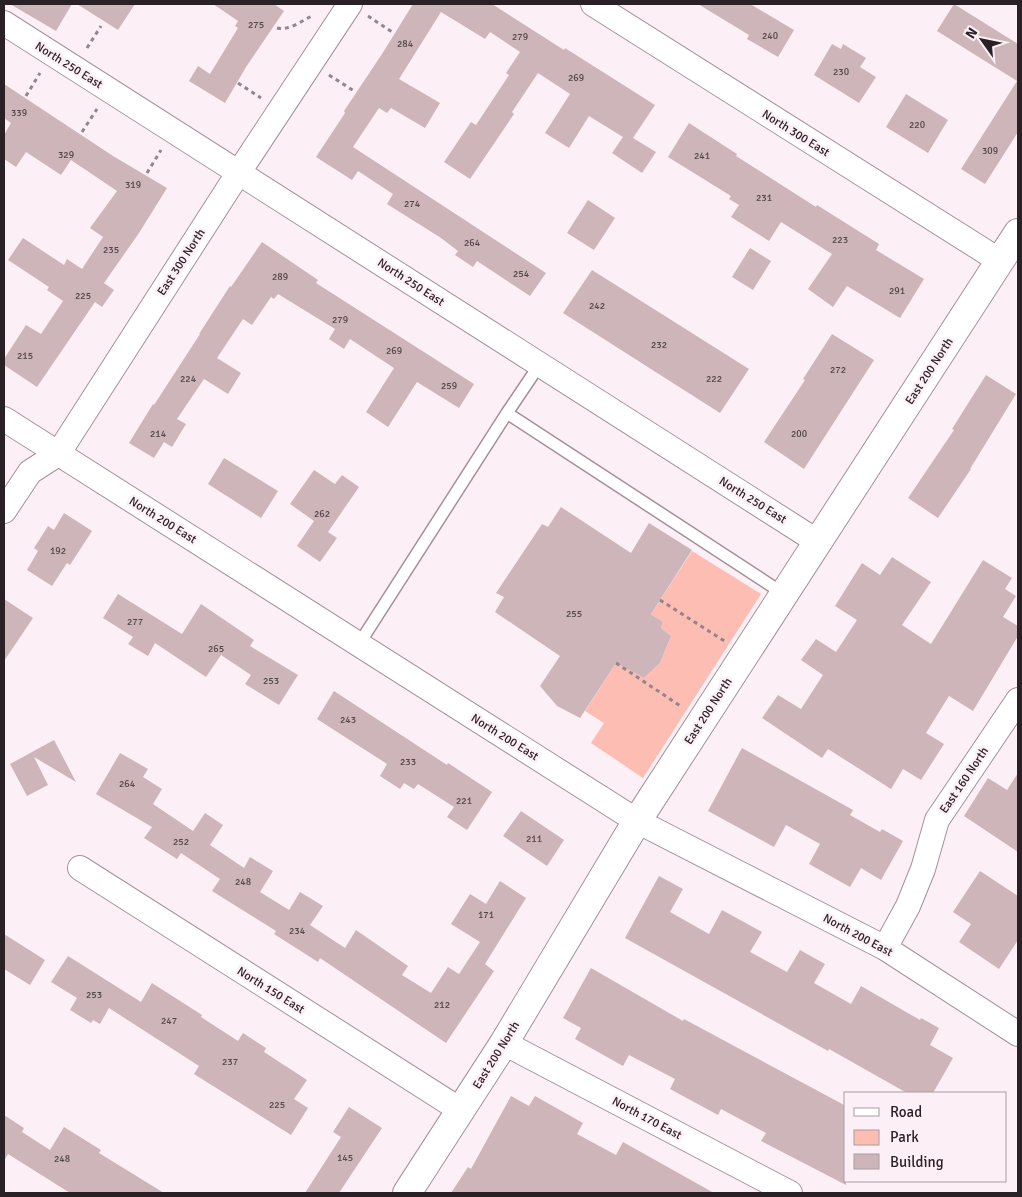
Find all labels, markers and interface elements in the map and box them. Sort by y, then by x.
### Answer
north arrow [957,15,1007,65]
house number: 275 [248,19,264,31]
text: N [962,24,981,42]
house number: 240 [762,30,778,42]
house number: 279 [512,31,528,43]
house number: 284 [397,38,414,50]
street label: North 250 East [32,39,105,92]
house number: 230 [833,66,849,78]
house number: 269 [568,72,584,84]
house number: 339 [11,107,27,119]
street label: North 300 East [759,107,832,160]
house number: 220 [909,119,925,131]
house number: 309 [982,145,998,157]
house number: 329 [58,149,74,161]
house number: 241 [694,150,710,162]
house number: 319 [125,179,141,191]
house number: 231 [756,192,772,204]
house number: 274 [404,198,421,210]
street label: East 300 North [154,226,209,299]
house number: 223 [832,234,848,246]
house number: 264 [464,237,481,249]
house number: 235 [103,244,119,256]
street label: North 250 East [374,255,447,310]
house number: 254 [513,268,530,280]
house number: 289 [272,271,288,283]
house number: 291 [889,285,905,297]
house number: 225 [75,290,91,302]
house number: 242 [589,300,605,312]
house number: 279 [332,314,348,326]
street label: East 200 North [902,335,957,408]
house number: 232 [651,339,667,351]
house number: 269 [386,345,402,357]
house number: 215 [17,350,33,362]
house number: 272 [830,364,846,376]
house number: 224 [180,373,197,385]
house number: 222 [706,373,722,385]
house number: 259 [441,380,457,392]
house number: 214 [150,428,167,440]
house number: 200 [791,428,807,440]
street label: North 250 East [716,474,789,527]
street label: North 200 East [126,494,199,547]
house number: 262 [314,508,330,520]
house number: 192 [50,545,66,557]
house number: 255 [566,608,582,620]
house number: 277 [127,616,143,628]
house number: 265 [208,643,224,655]
house number: 253 [263,675,279,687]
street label: East 200 North [681,675,736,748]
street label: North 200 East [468,711,541,764]
house number: 243 [340,714,356,726]
street label: East 160 North [937,744,992,816]
house number: 233 [400,756,416,768]
house number: 264 [119,778,136,790]
house number: 221 [456,795,472,807]
house number: 211 [526,833,542,845]
house number: 252 [173,836,189,848]
house number: 248 [235,876,251,888]
house number: 171 [478,909,494,921]
street label: North 200 East [820,911,895,960]
house number: 234 [289,925,306,937]
street label: North 150 East [234,964,307,1017]
house number: 253 [86,989,102,1001]
house number: 212 [434,999,450,1011]
house number: 247 [161,1015,177,1027]
street label: East 200 North [470,1019,523,1092]
house number: 237 [222,1056,238,1068]
legend [844,1092,1007,1182]
street label: North 170 East [609,1094,684,1143]
house number: 225 [269,1099,285,1111]
text: Road [890,1103,922,1121]
text: Park [890,1128,919,1146]
house number: 145 [337,1152,353,1164]
house number: 248 [54,1153,70,1165]
text: Building [890,1153,944,1171]

